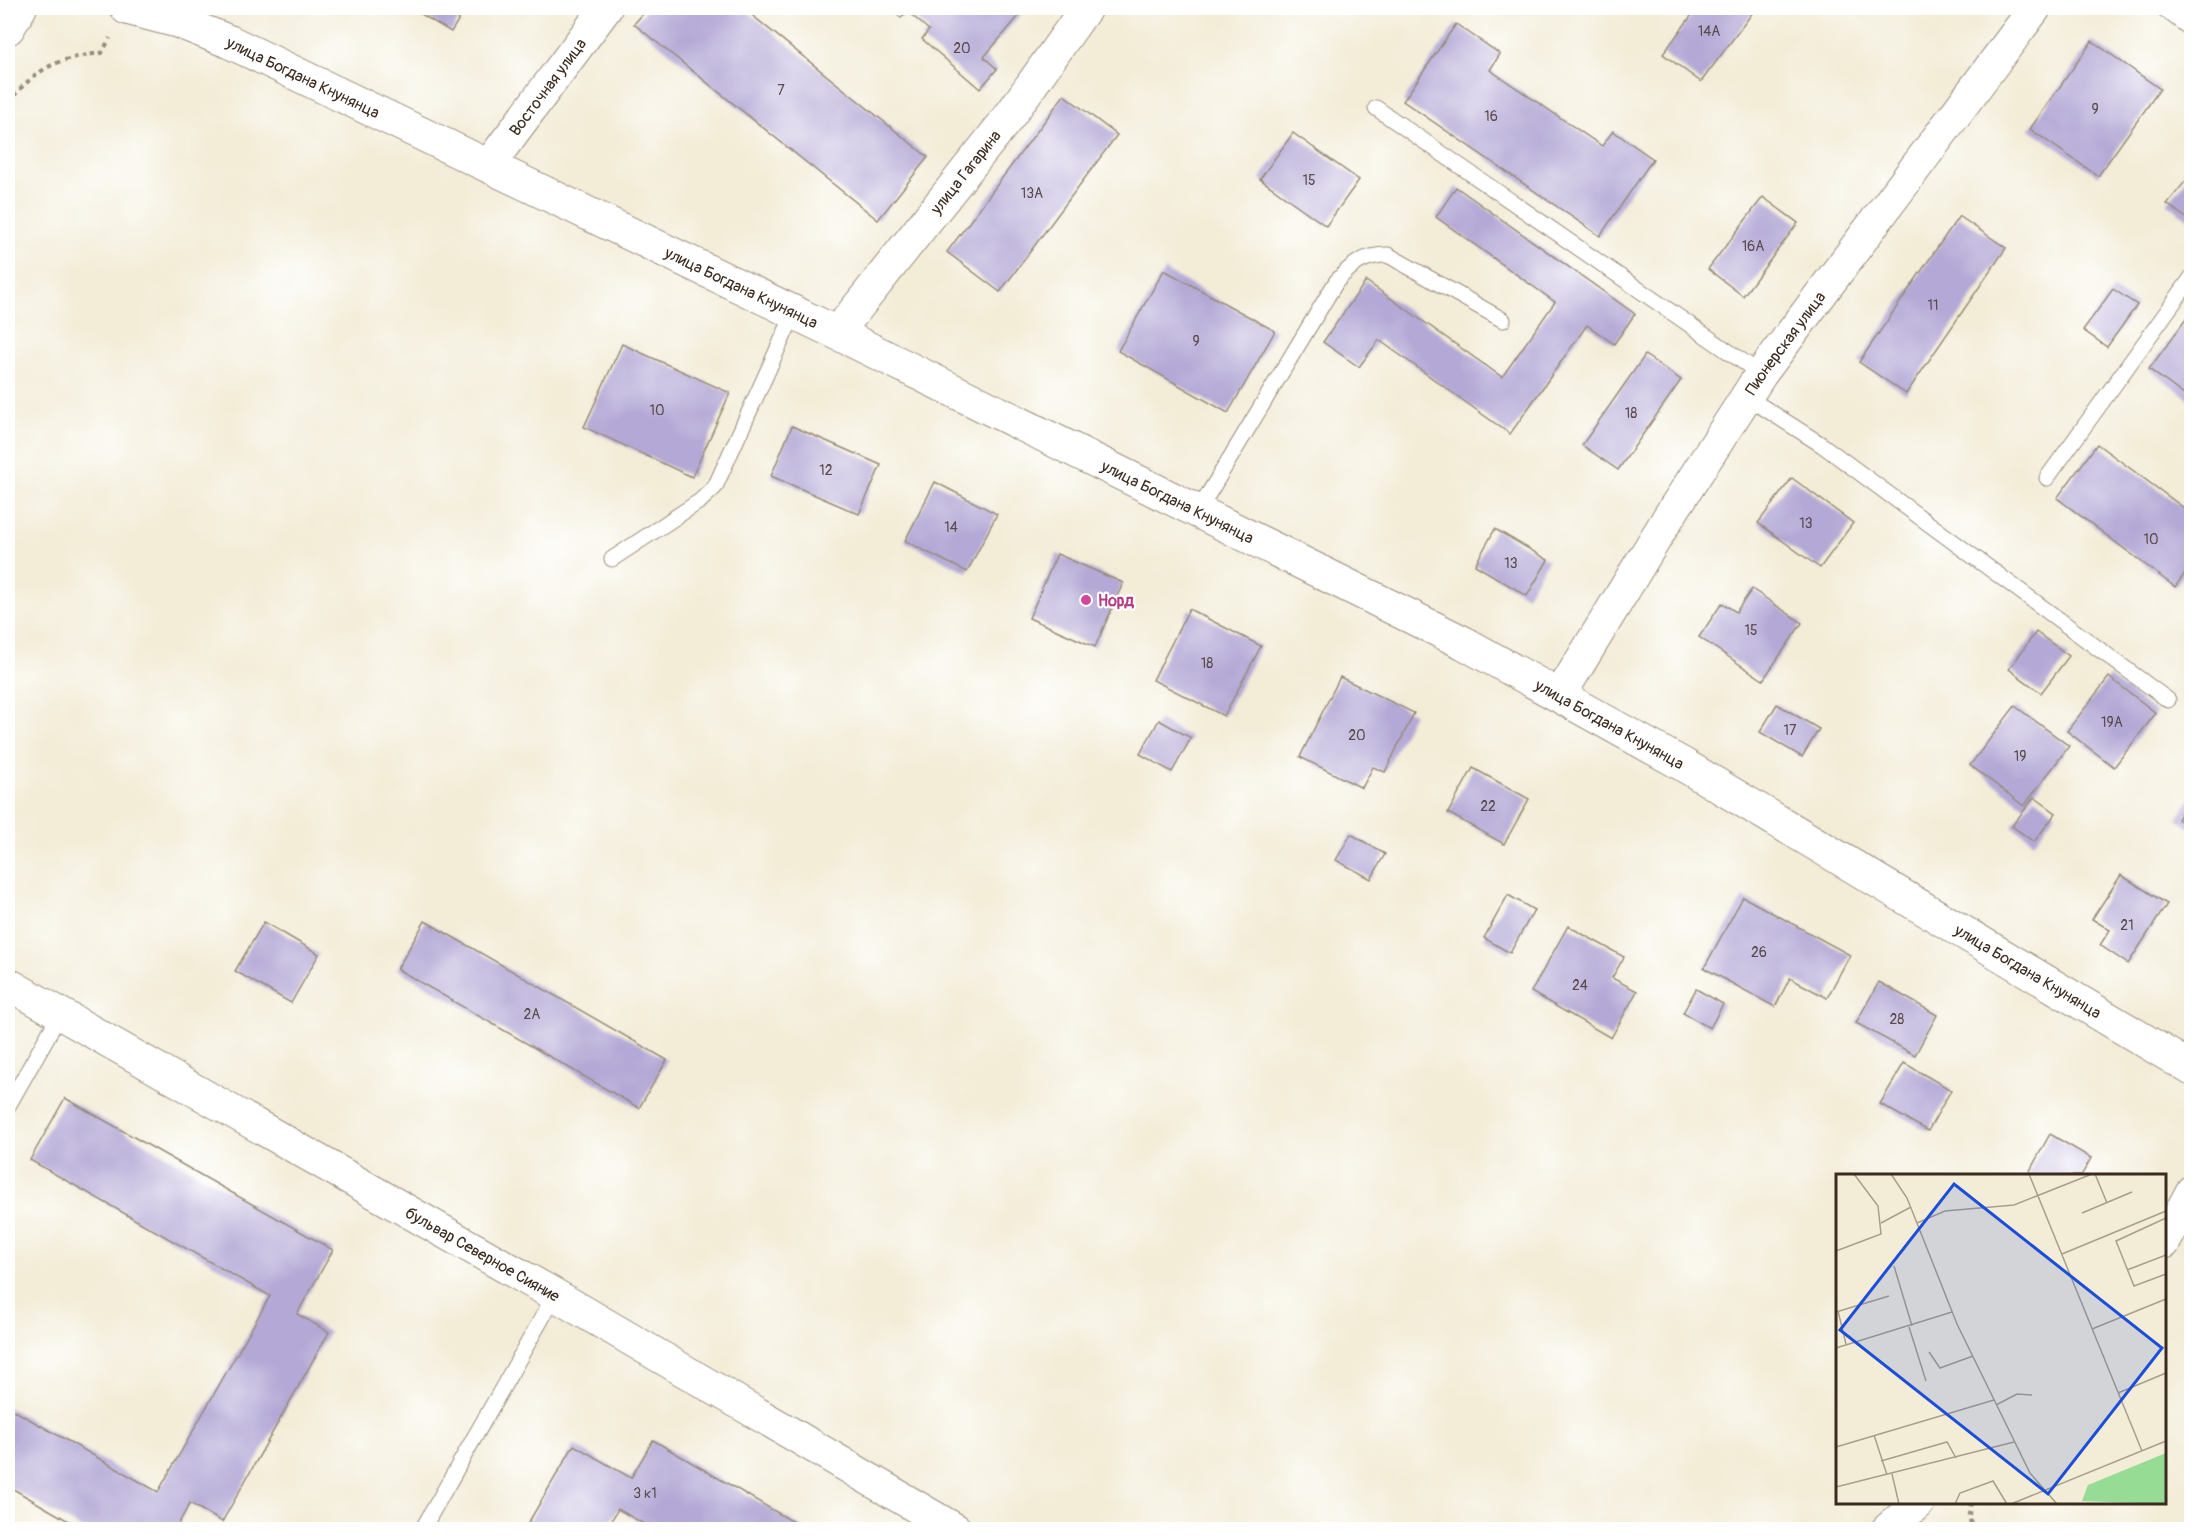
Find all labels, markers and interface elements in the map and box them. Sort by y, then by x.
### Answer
house number: 14А [1698,23,1720,40]
street label: улица Богдана Кнунянца [222,32,383,123]
street label: Восточная улица [505,35,591,140]
house number: 20 [953,40,971,57]
house number: 7 [777,82,785,99]
house number: 9 [2091,101,2099,118]
house number: 16 [1484,108,1498,125]
street label: улица Гагарина [926,126,1005,219]
house number: 15 [1302,172,1316,189]
house number: 13А [1021,185,1043,202]
house number: 16А [1742,238,1764,255]
street label: улица Богдана Кнунянца [660,243,821,333]
street label: Пионерская улица [1741,288,1830,399]
house number: 11 [1928,297,1938,314]
house number: 9 [1192,333,1200,350]
house number: 10 [649,402,665,419]
house number: 18 [1625,405,1637,422]
street label: улица Богдана Кнунянца [1097,456,1257,548]
house number: 12 [819,462,833,479]
house number: 13 [1799,515,1813,532]
house number: 14 [944,519,958,536]
house number: 10 [2143,531,2159,548]
house number: 13 [1504,555,1518,572]
place label: Норд [1098,591,1134,611]
marker: Норд [1079,593,1093,607]
house number: 15 [1744,622,1758,639]
house number: 18 [1201,655,1213,672]
street label: улица Богдана Кнунянца [1530,675,1687,774]
house number: 19А [2101,714,2123,731]
house number: 17 [1784,722,1797,739]
house number: 20 [1348,727,1366,744]
house number: 19 [2014,748,2026,765]
house number: 22 [1480,798,1496,815]
house number: 21 [2120,917,2134,934]
street label: улица Богдана Кнунянца [1950,920,2105,1023]
house number: 26 [1751,944,1767,961]
house number: 24 [1572,977,1588,994]
house number: 2А [524,1006,540,1023]
house number: 28 [1890,1011,1904,1028]
inset map [1836,1174,2166,1504]
street label: бульвар Северное Сияние [401,1203,563,1307]
house number: 3 к1 [633,1485,657,1502]

